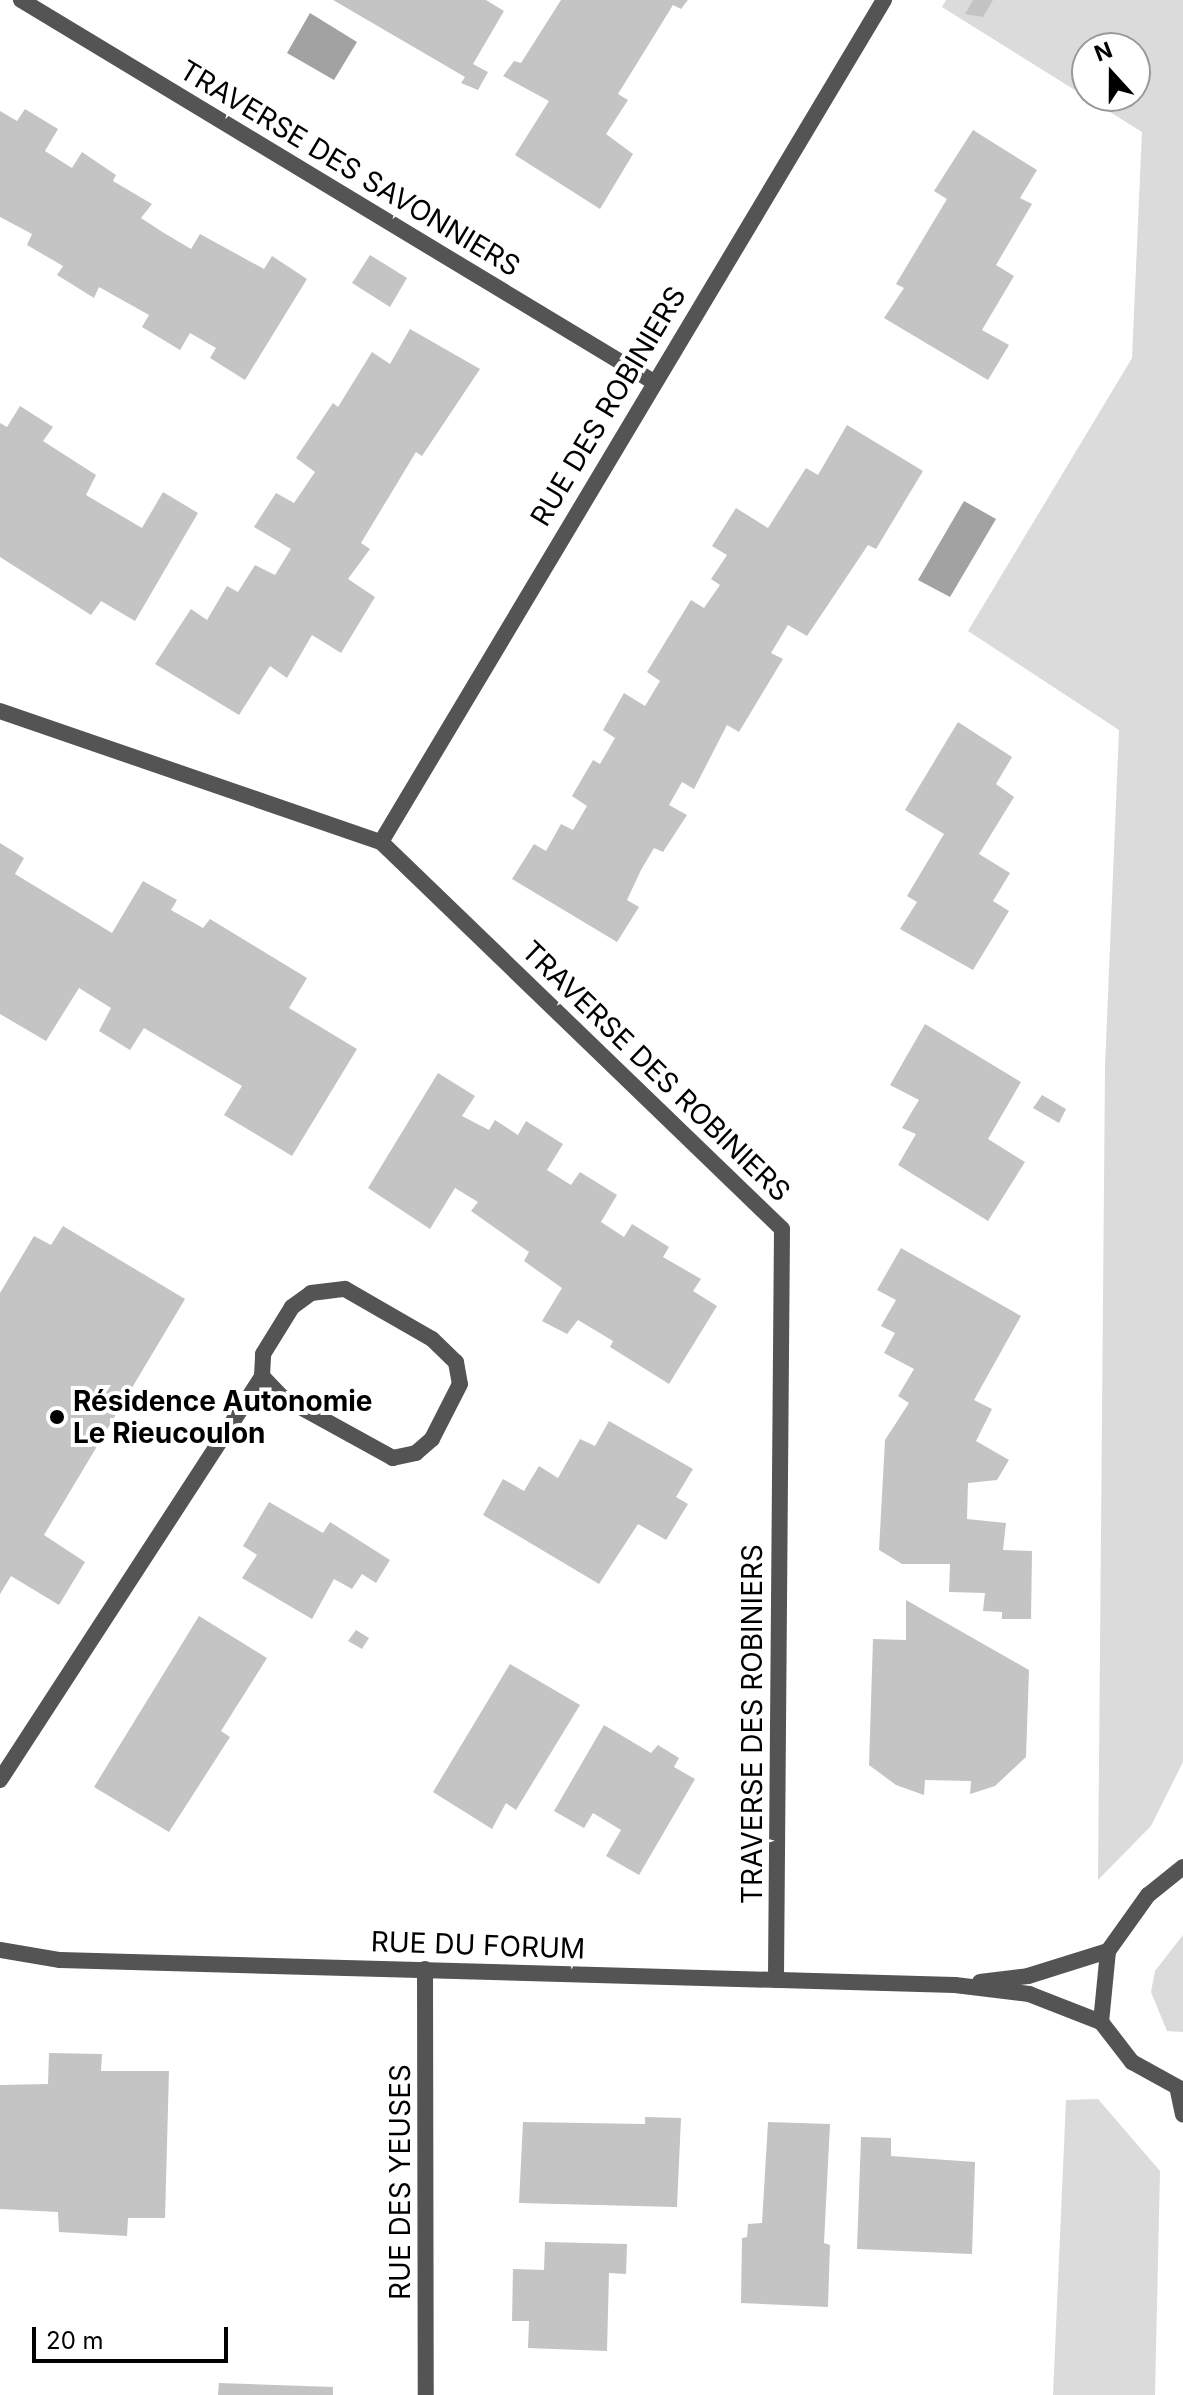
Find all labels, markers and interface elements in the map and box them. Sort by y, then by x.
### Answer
north arrow [1071,32,1151,112]
text: N [1091,36,1116,67]
street label: TRAVERSE DES SAVONNIERS [174,53,526,283]
street label: RUE DES ROBINIERS [523,280,693,532]
street label: TRAVERSE DES ROBINIERS [515,934,797,1208]
place label: Résidence Autonomie Le Rieucoulon [73,1384,372,1450]
marker: Résidence Autonomie Le Rieucoulon [48,1408,66,1426]
street label: TRAVERSE DES ROBINIERS [735,1544,769,1904]
street label: RUE DU FORUM [370,1924,586,1966]
street label: RUE DES YEUSES [383,2064,417,2300]
scale bar [36,2311,232,2361]
text: 20 m [46,2326,104,2355]

